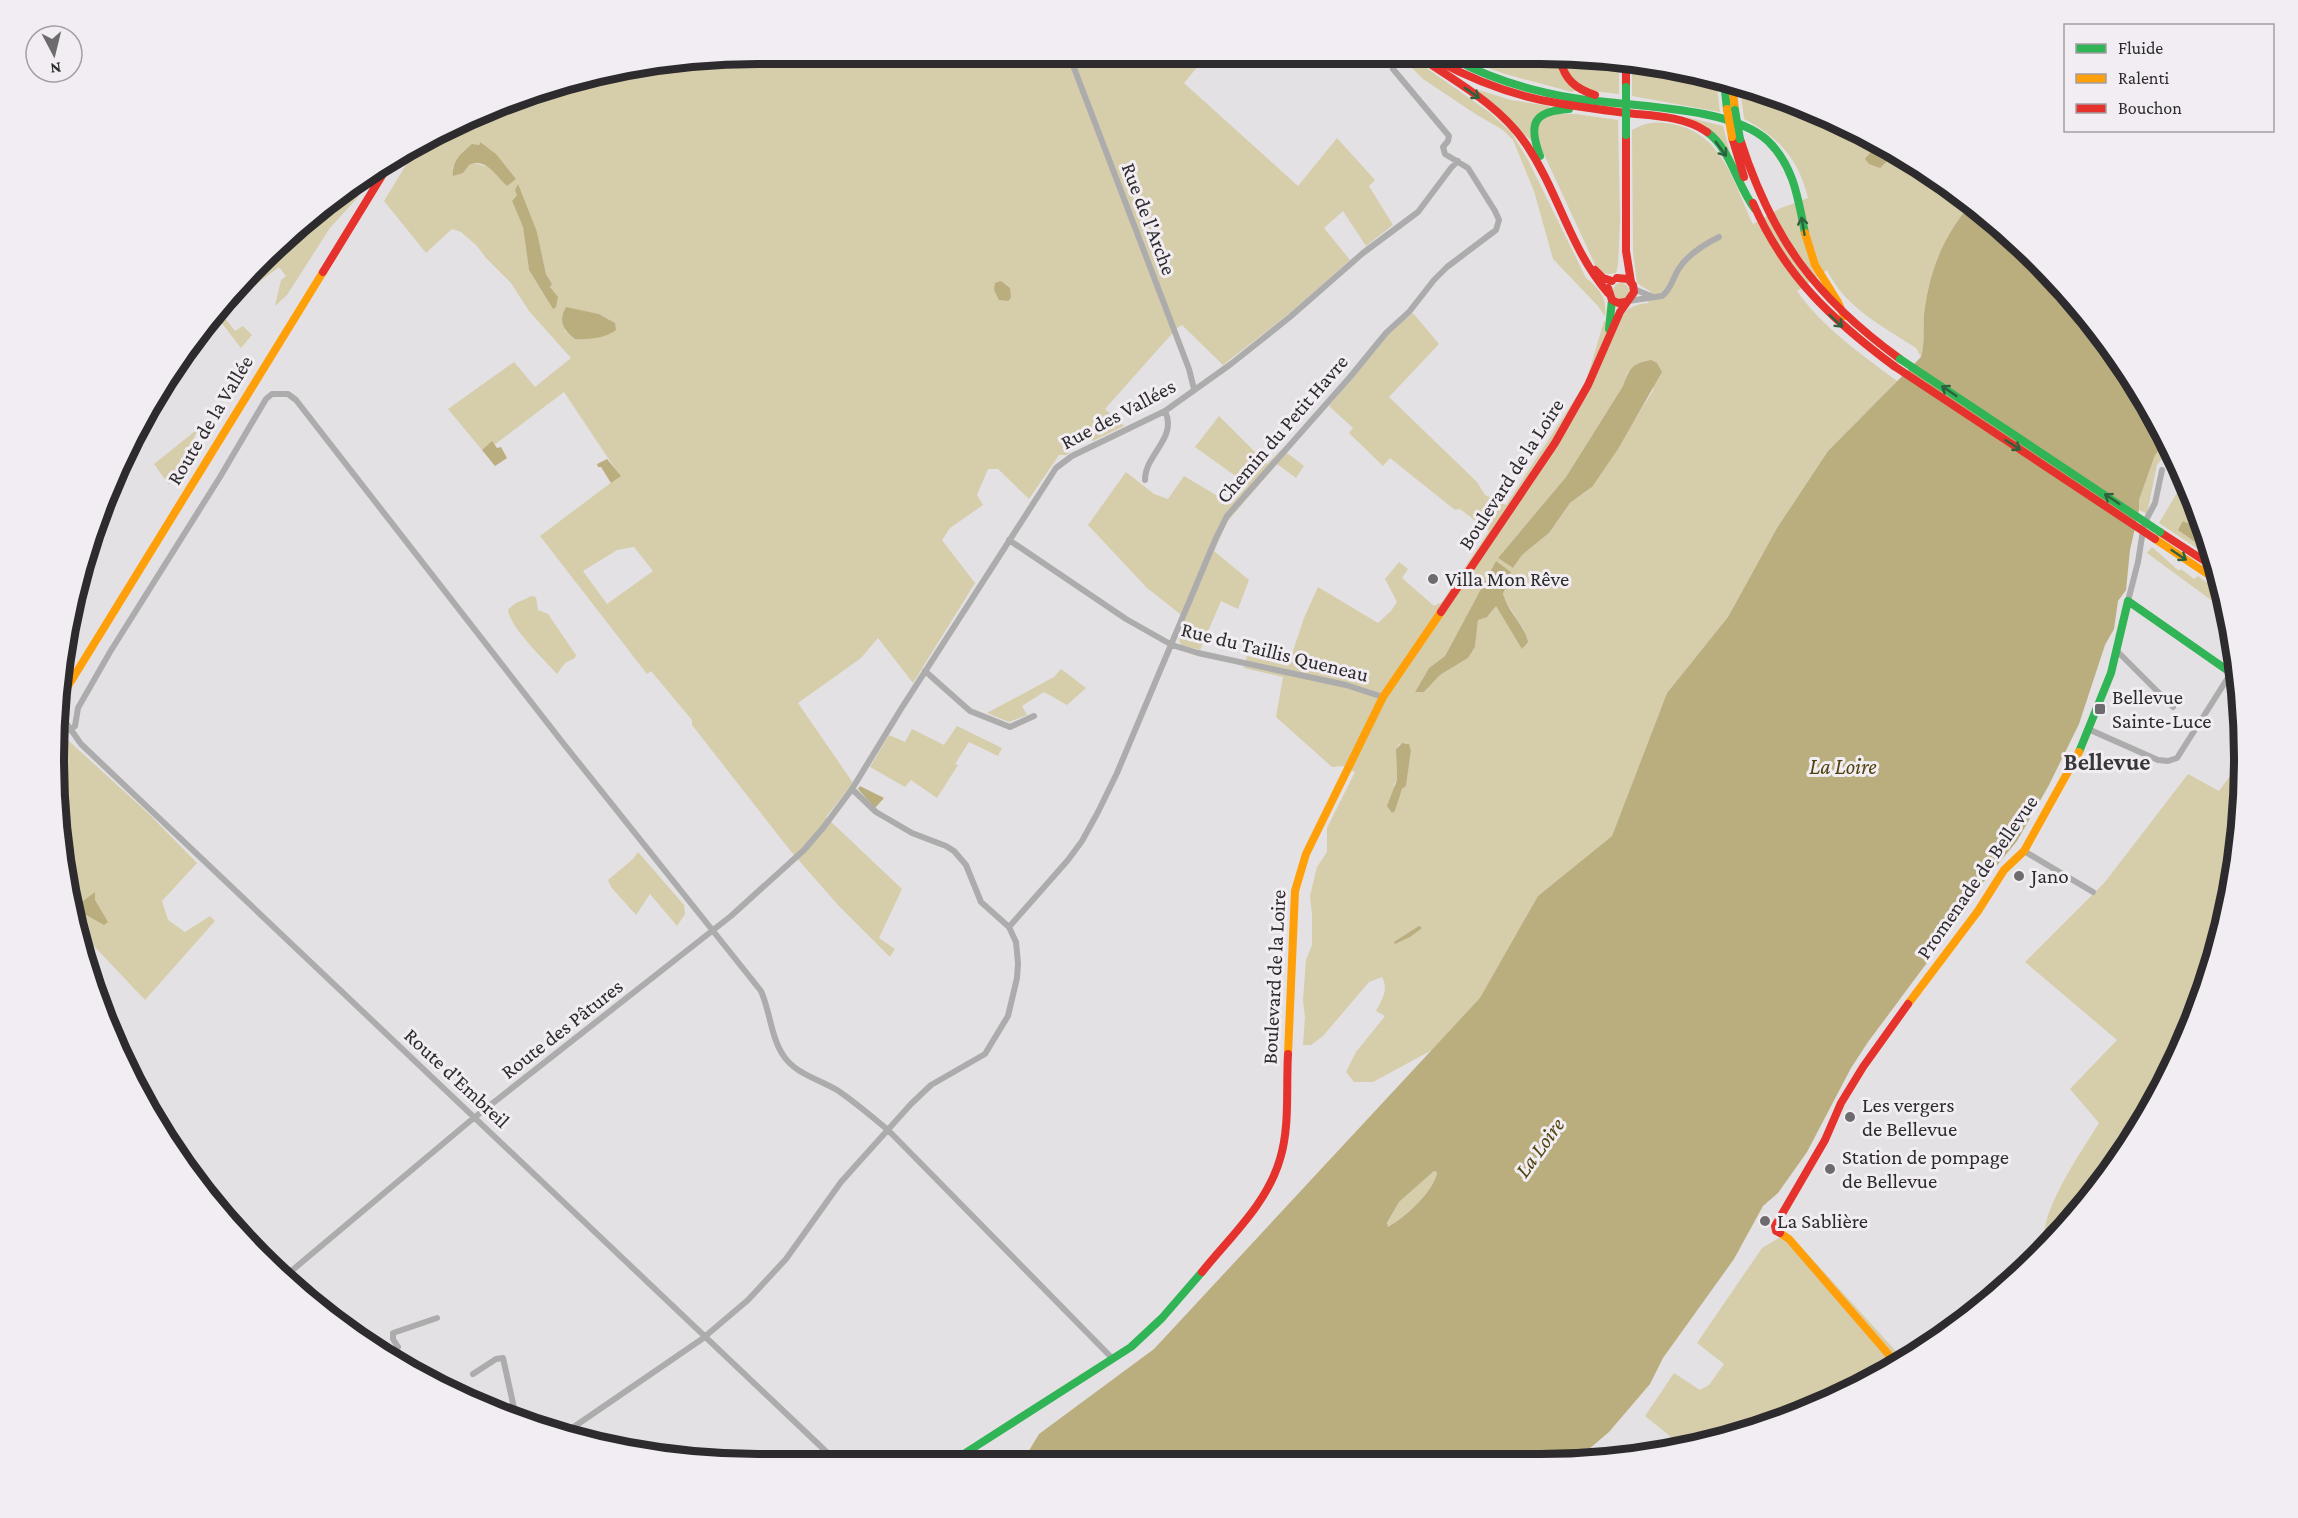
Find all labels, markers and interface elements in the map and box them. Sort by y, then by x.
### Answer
north arrow [24,24,84,84]
legend [2064,24,2274,132]
text: Fluide [2118,38,2163,58]
text: N [49,59,62,78]
text: Ralenti [2118,68,2169,88]
one-way arrow [1463,87,1480,99]
text: Bouchon [2118,98,2182,118]
one-way arrow [1715,140,1727,156]
street label: Rue de l'Arche [1117,160,1181,278]
one-way arrow [1797,217,1808,236]
one-way arrow [1829,314,1844,328]
street label: Chemin du Petit Havre [1211,350,1353,508]
street label: Route de la Vallée [162,351,258,489]
street label: Rue des Vallées [1056,374,1180,454]
one-way arrow [1941,385,1958,397]
street label: Boulevard de la Loire [1453,394,1569,554]
one-way arrow [2005,439,2021,451]
one-way arrow [2104,493,2120,505]
one-way arrow [2170,549,2187,561]
place label: Villa Mon Rêve [1445,567,1569,591]
marker: Villa Mon Rêve [1426,572,1440,586]
street label: Rue du Taillis Queneau [1179,617,1371,687]
place label: Bellevue Sainte-Luce [2112,685,2212,733]
marker: Bellevue Sainte-Luce [2093,702,2107,716]
district label: Bellevue [2064,748,2150,775]
water label: La Loire [1809,754,1877,779]
street label: Promenade de Bellevue [1911,790,2043,964]
place label: Jano [2029,864,2069,888]
marker: Jano [2012,869,2026,883]
street label: Boulevard de la Loire [1257,889,1291,1065]
street label: Route des Pâtures [496,974,628,1084]
street label: Route d'Embreil [399,1023,515,1133]
place label: Les vergers de Bellevue [1862,1093,1957,1141]
marker: Les vergers de Bellevue [1843,1110,1857,1124]
water label: La Loire [1509,1112,1570,1182]
place label: Station de pompage de Bellevue [1842,1145,2009,1193]
marker: Station de pompage de Bellevue [1823,1162,1837,1176]
place label: La Sablière [1777,1209,1868,1233]
marker: La Sablière [1758,1214,1772,1228]

